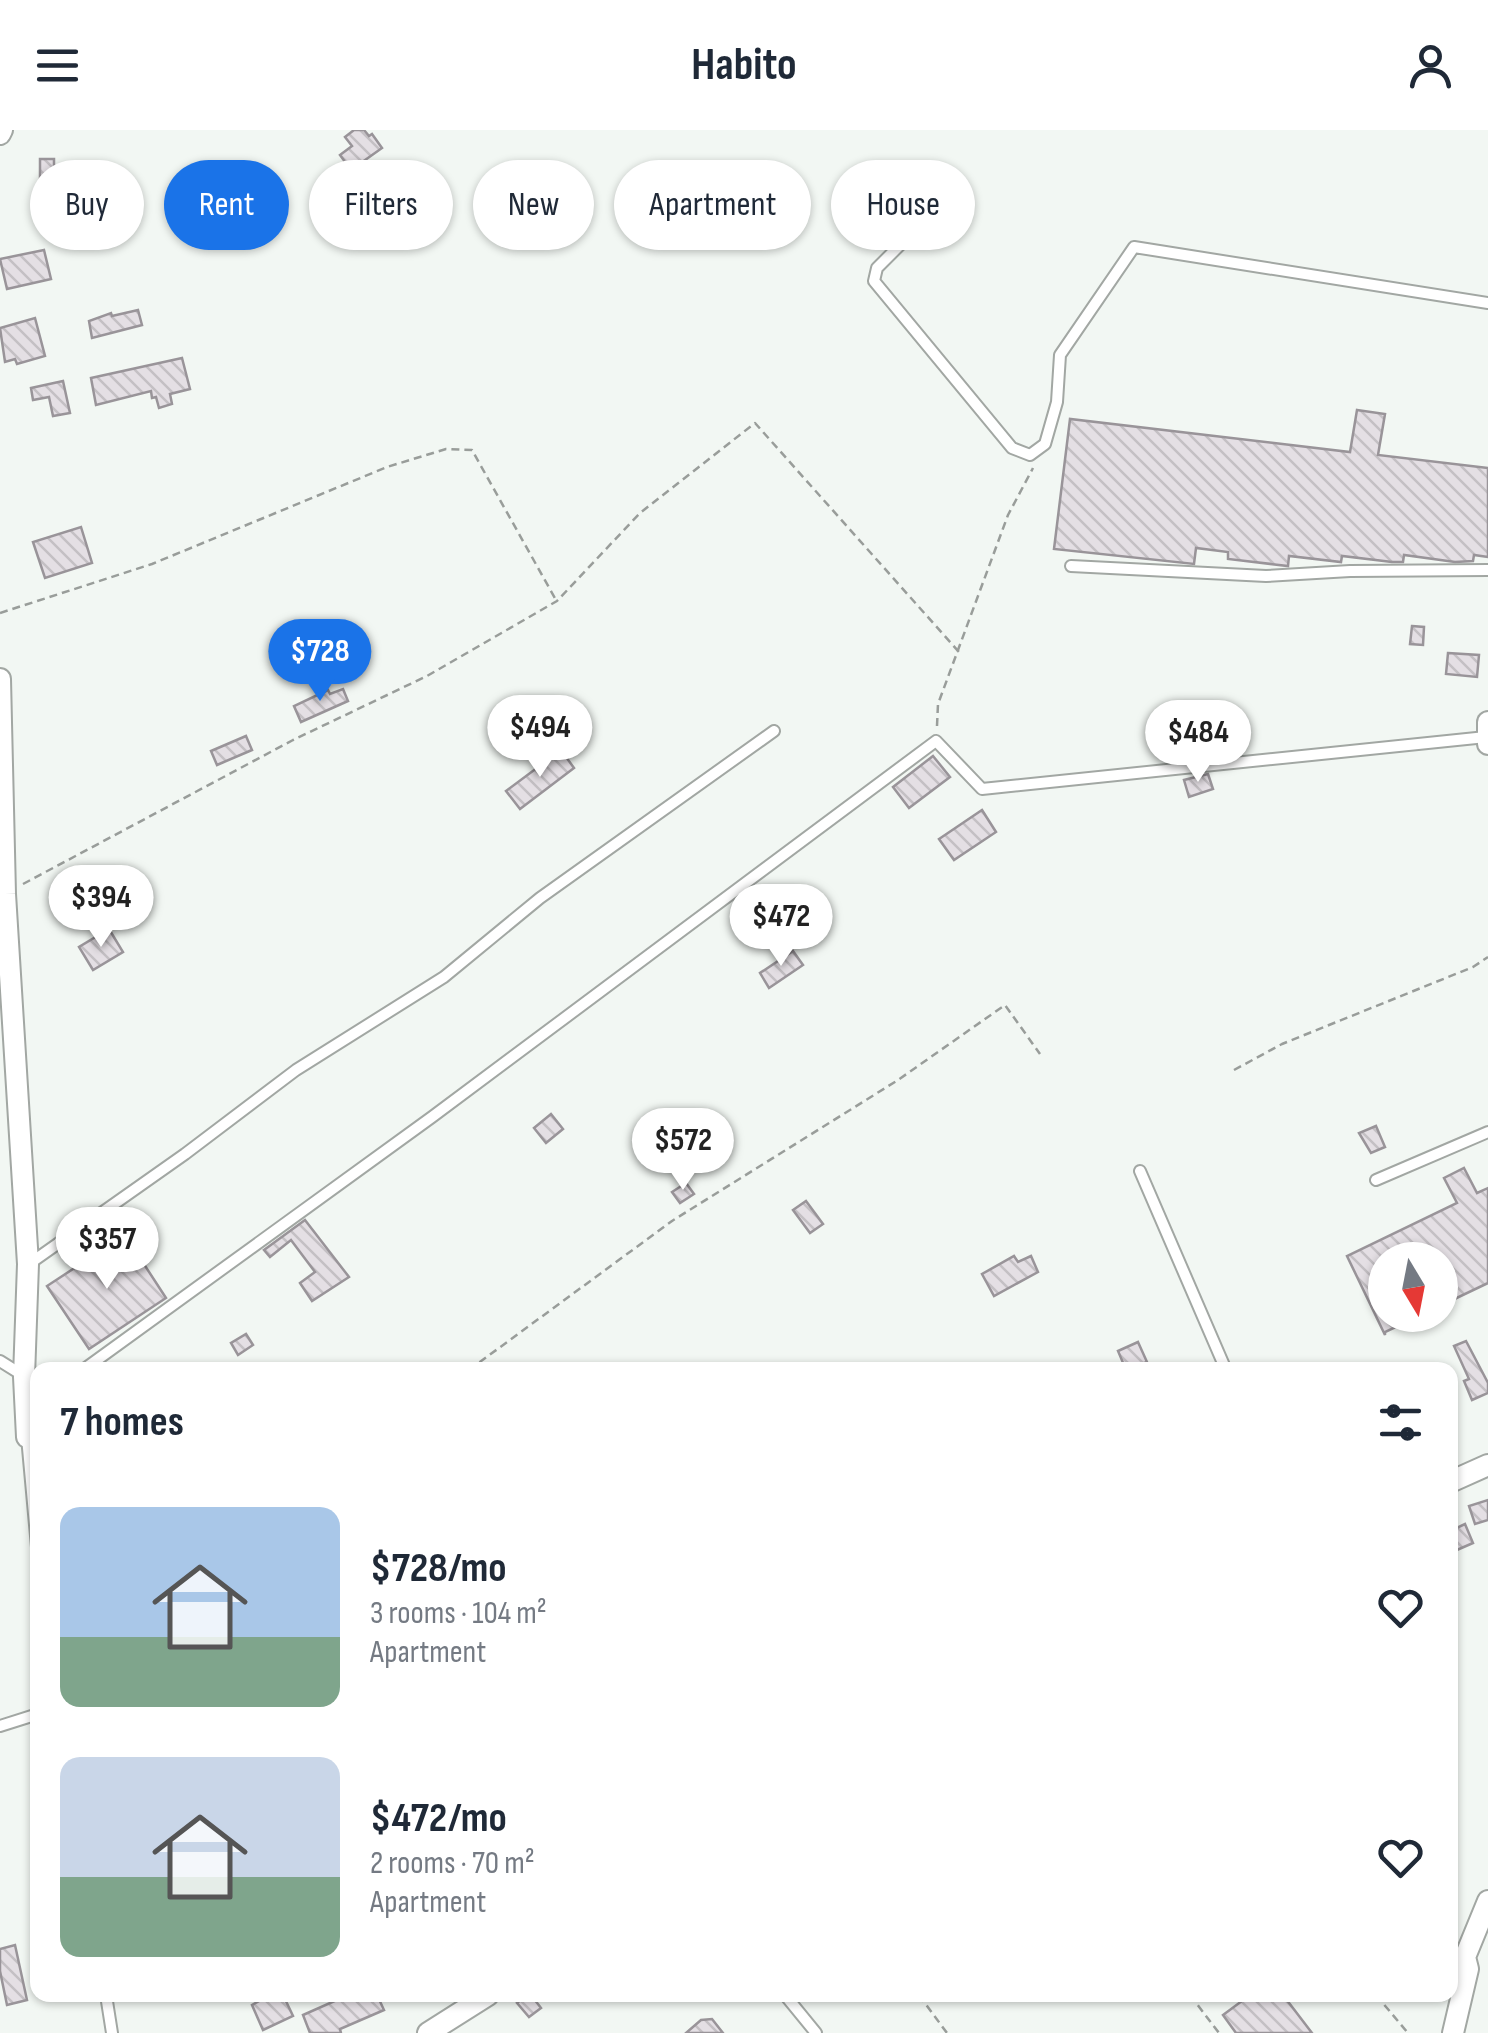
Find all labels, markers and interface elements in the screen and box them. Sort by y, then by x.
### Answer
icon: menu [30,38,85,93]
text: Habito [691,38,797,93]
icon: person [1403,38,1458,93]
chip: Buy [30,160,144,250]
chip: Rent [164,160,289,250]
chip: Filters [309,160,453,250]
chip: New [473,160,594,250]
chip: Apartment [614,160,811,250]
chip: House [831,160,975,250]
pin: $728 [261,619,379,704]
text: $728 [290,632,350,671]
pin: $494 [481,695,599,780]
pin: $484 [1139,700,1257,785]
text: $494 [509,708,571,747]
text: $484 [1167,713,1229,752]
pin: $394 [42,865,160,950]
text: $394 [71,878,131,917]
pin: $472 [722,884,840,969]
text: $472 [752,897,810,936]
pin: $572 [624,1108,742,1193]
text: $572 [654,1121,712,1160]
pin: $357 [48,1207,166,1292]
text: $357 [78,1220,136,1259]
north arrow [1368,1242,1458,1332]
map controls [1368,1242,1458,1332]
icon: filters [1373,1395,1428,1450]
text: 7 homes [60,1397,184,1448]
text: $728/mo [370,1543,507,1594]
icon: home [140,1547,260,1667]
icon: heart [1373,1580,1428,1635]
text: 3 rooms · 104 m² [370,1594,547,1633]
text: Apartment [370,1633,486,1672]
text: $472/mo [370,1793,507,1844]
icon: home [140,1797,260,1917]
icon: heart [1373,1830,1428,1885]
text: 2 rooms · 70 m² [370,1844,535,1883]
text: Apartment [370,1883,486,1922]

